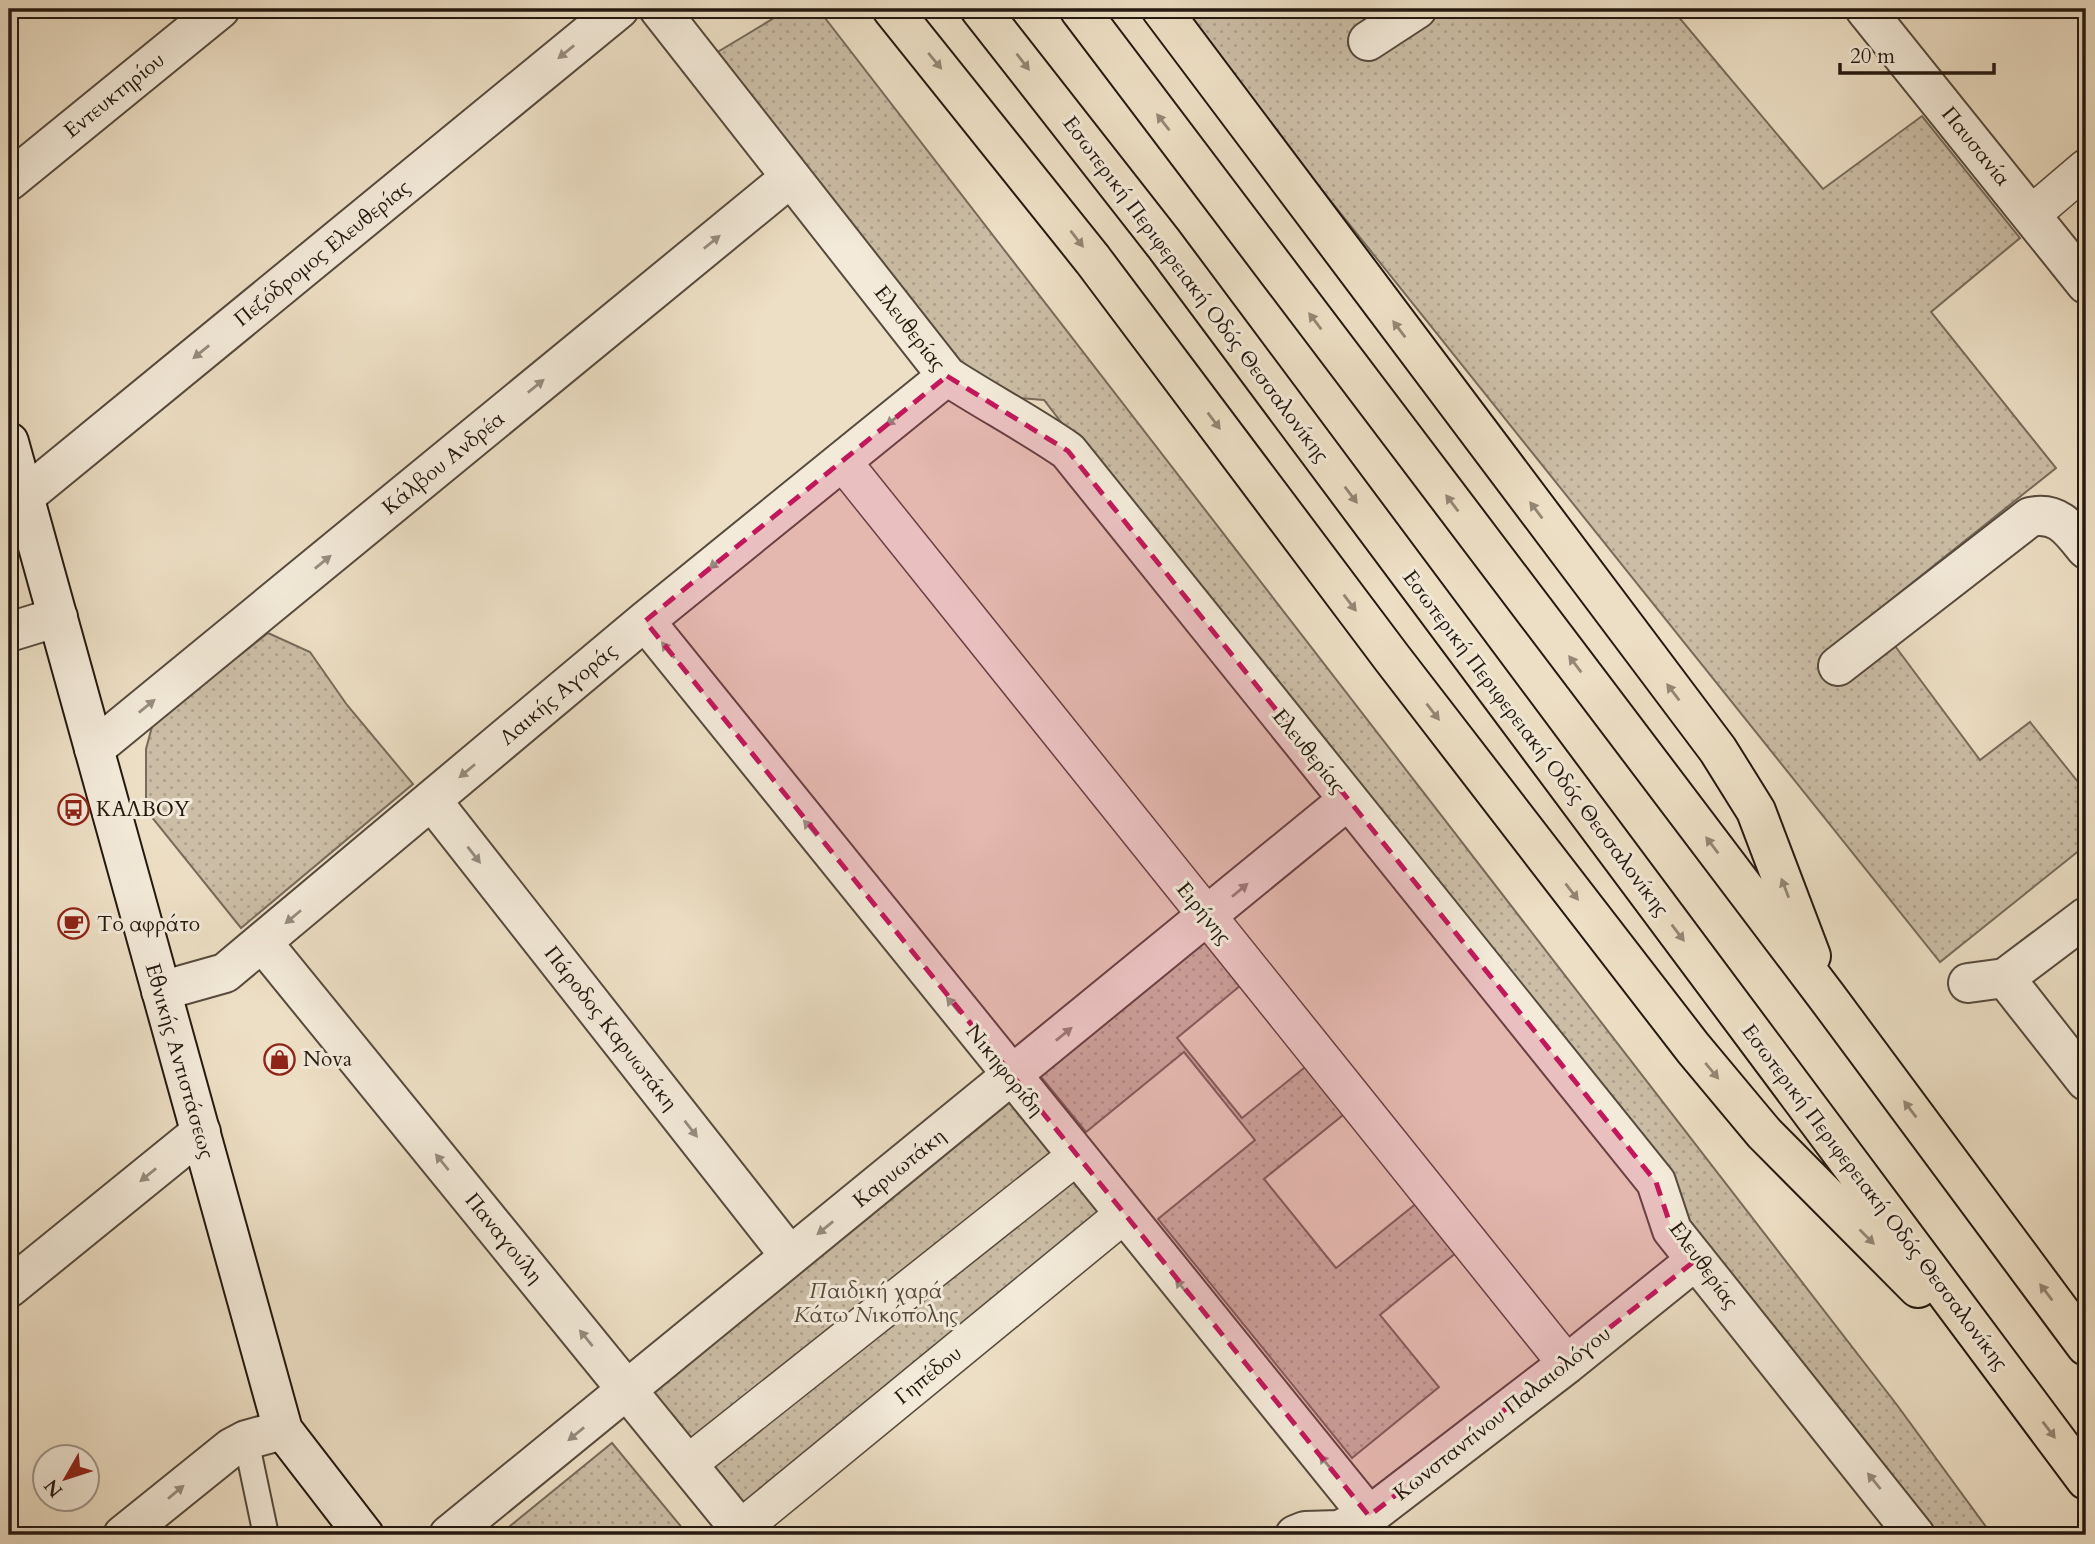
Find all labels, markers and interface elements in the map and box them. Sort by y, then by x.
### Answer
scale bar [1840,32,1994,76]
text: 20 m [1850,42,1895,71]
one-way arrow [558,44,575,59]
street label: Εντευκτηρίου [58,46,171,145]
one-way arrow [927,53,942,70]
one-way arrow [1015,53,1030,71]
street label: Παυσανία [1935,100,2017,192]
street label: Εσωτερική Περιφερειακή Οδός Θεσσαλονίκης [1056,110,1336,469]
one-way arrow [1156,113,1170,131]
street label: Πεζόδρομος Ελευθερίας [228,173,417,334]
one-way arrow [1069,230,1084,248]
one-way arrow [702,234,720,249]
street label: Ελευθερίας [867,279,952,377]
one-way arrow [1308,312,1322,330]
one-way arrow [1392,320,1406,338]
one-way arrow [193,344,210,359]
one-way arrow [528,379,545,394]
street label: Κάλβου Ανδρέα [376,405,511,522]
one-way arrow [885,411,902,426]
one-way arrow [1206,412,1220,430]
one-way arrow [1344,486,1358,504]
one-way arrow [1445,494,1460,512]
one-way arrow [1529,501,1543,520]
one-way arrow [313,554,331,569]
one-way arrow [709,555,727,570]
street label: Εσωτερική Περιφερειακή Οδός Θεσσαλονίκης [1396,564,1676,923]
one-way arrow [1343,594,1357,612]
street label: Λαικής Αγοράς [493,637,623,752]
one-way arrow [661,642,676,659]
one-way arrow [1568,655,1582,673]
one-way arrow [1667,683,1681,701]
one-way arrow [138,699,155,714]
one-way arrow [1426,702,1441,720]
street label: Ελευθερίας [1265,703,1352,800]
one-way arrow [459,763,476,778]
bus stop icon: ΚΑΛΒΟΥ [56,792,90,826]
place label: ΚΑΛΒΟΥ [96,795,190,824]
one-way arrow [803,819,818,837]
one-way arrow [1705,837,1720,855]
one-way arrow [466,846,481,863]
street label: Ειρήνης [1169,876,1238,951]
one-way arrow [1780,877,1791,898]
one-way arrow [1565,882,1580,900]
one-way arrow [1231,883,1248,898]
cafe icon: Το αφράτο [57,907,91,941]
one-way arrow [284,909,301,924]
place label: Το αφράτο [97,910,200,939]
one-way arrow [1670,924,1684,942]
street label: Πάροδος Καρυωτάκη [537,940,684,1117]
street label: Εθνικής Αντιστάσεως [138,960,221,1162]
one-way arrow [946,996,960,1014]
street label: Νικηφορίδη [959,1018,1051,1122]
street label: Εσωτερική Περιφερειακή Οδός Θεσσαλονίκης [1735,1018,2015,1377]
one-way arrow [1055,1027,1072,1042]
shop icon: Nova [263,1042,297,1076]
place label: Nova [303,1045,352,1074]
one-way arrow [1705,1062,1720,1080]
one-way arrow [1903,1100,1917,1118]
one-way arrow [683,1120,698,1138]
street label: Καρυωτάκη [847,1122,952,1215]
one-way arrow [435,1153,450,1170]
one-way arrow [139,1168,157,1183]
street label: Παναγούλη [458,1187,549,1290]
street label: Ελευθερίας [1662,1216,1745,1315]
one-way arrow [816,1221,834,1236]
one-way arrow [1859,1229,1876,1246]
park label: Παιδική χαρά Κάτω Νικόπολης [794,1277,958,1330]
one-way arrow [1175,1278,1190,1295]
one-way arrow [2038,1283,2053,1301]
street label: Κωνσταντίνου Παλαιολόγου [1388,1319,1617,1507]
one-way arrow [578,1329,593,1347]
street label: Γηπέδου [889,1339,968,1412]
one-way arrow [2041,1421,2056,1439]
one-way arrow [567,1426,585,1441]
north arrow [32,1442,102,1512]
one-way arrow [1318,1455,1333,1473]
text: N [38,1473,69,1503]
one-way arrow [1866,1473,1881,1491]
one-way arrow [167,1485,184,1500]

